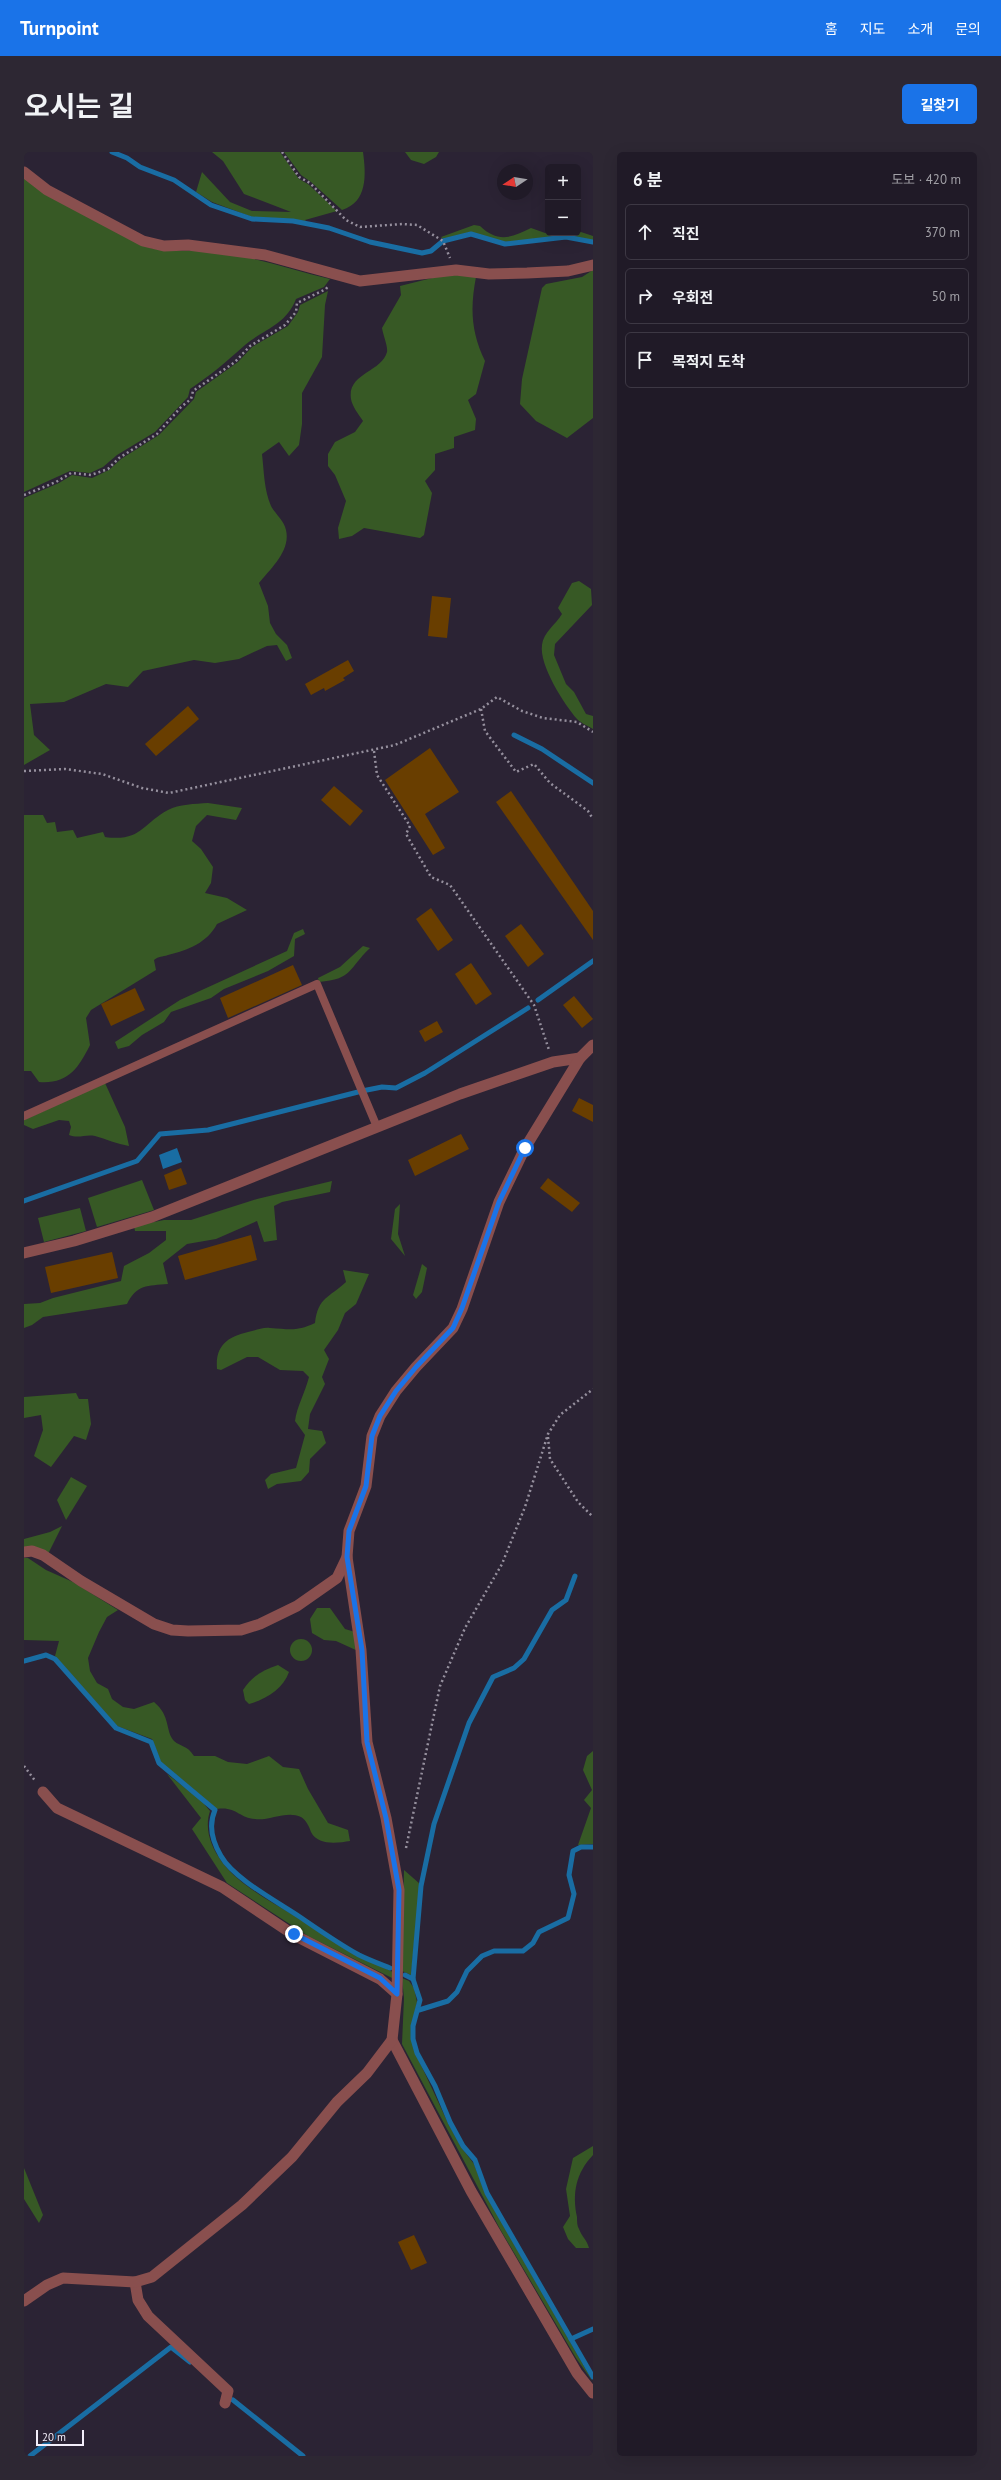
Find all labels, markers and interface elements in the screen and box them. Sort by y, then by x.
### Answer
text: Turnpoint [20,16,99,40]
text: 홈 [825,20,838,38]
text: 지도 [860,20,885,38]
text: 소개 [907,20,933,38]
text: 문의 [955,20,981,38]
button: 길찾기 [902,84,977,124]
text: 오시는 길 [24,87,134,124]
north arrow [497,164,533,200]
map controls [545,164,581,236]
button: + [545,164,581,200]
text: 6 분 [633,169,663,191]
text: 도보 · 420 m [891,171,961,188]
button: − [545,200,581,236]
icon: ahead [634,221,656,243]
text: 직진 [672,224,700,243]
text: 370 m [925,224,960,241]
icon: right [634,285,656,307]
text: 우회전 [672,288,713,307]
text: 50 m [932,288,960,305]
icon: arrive [634,349,656,371]
text: 목적지 도착 [672,352,745,371]
route start [516,1139,534,1157]
route end [285,1925,303,1943]
scale bar [36,2428,84,2447]
text: 20 m [42,2430,66,2444]

